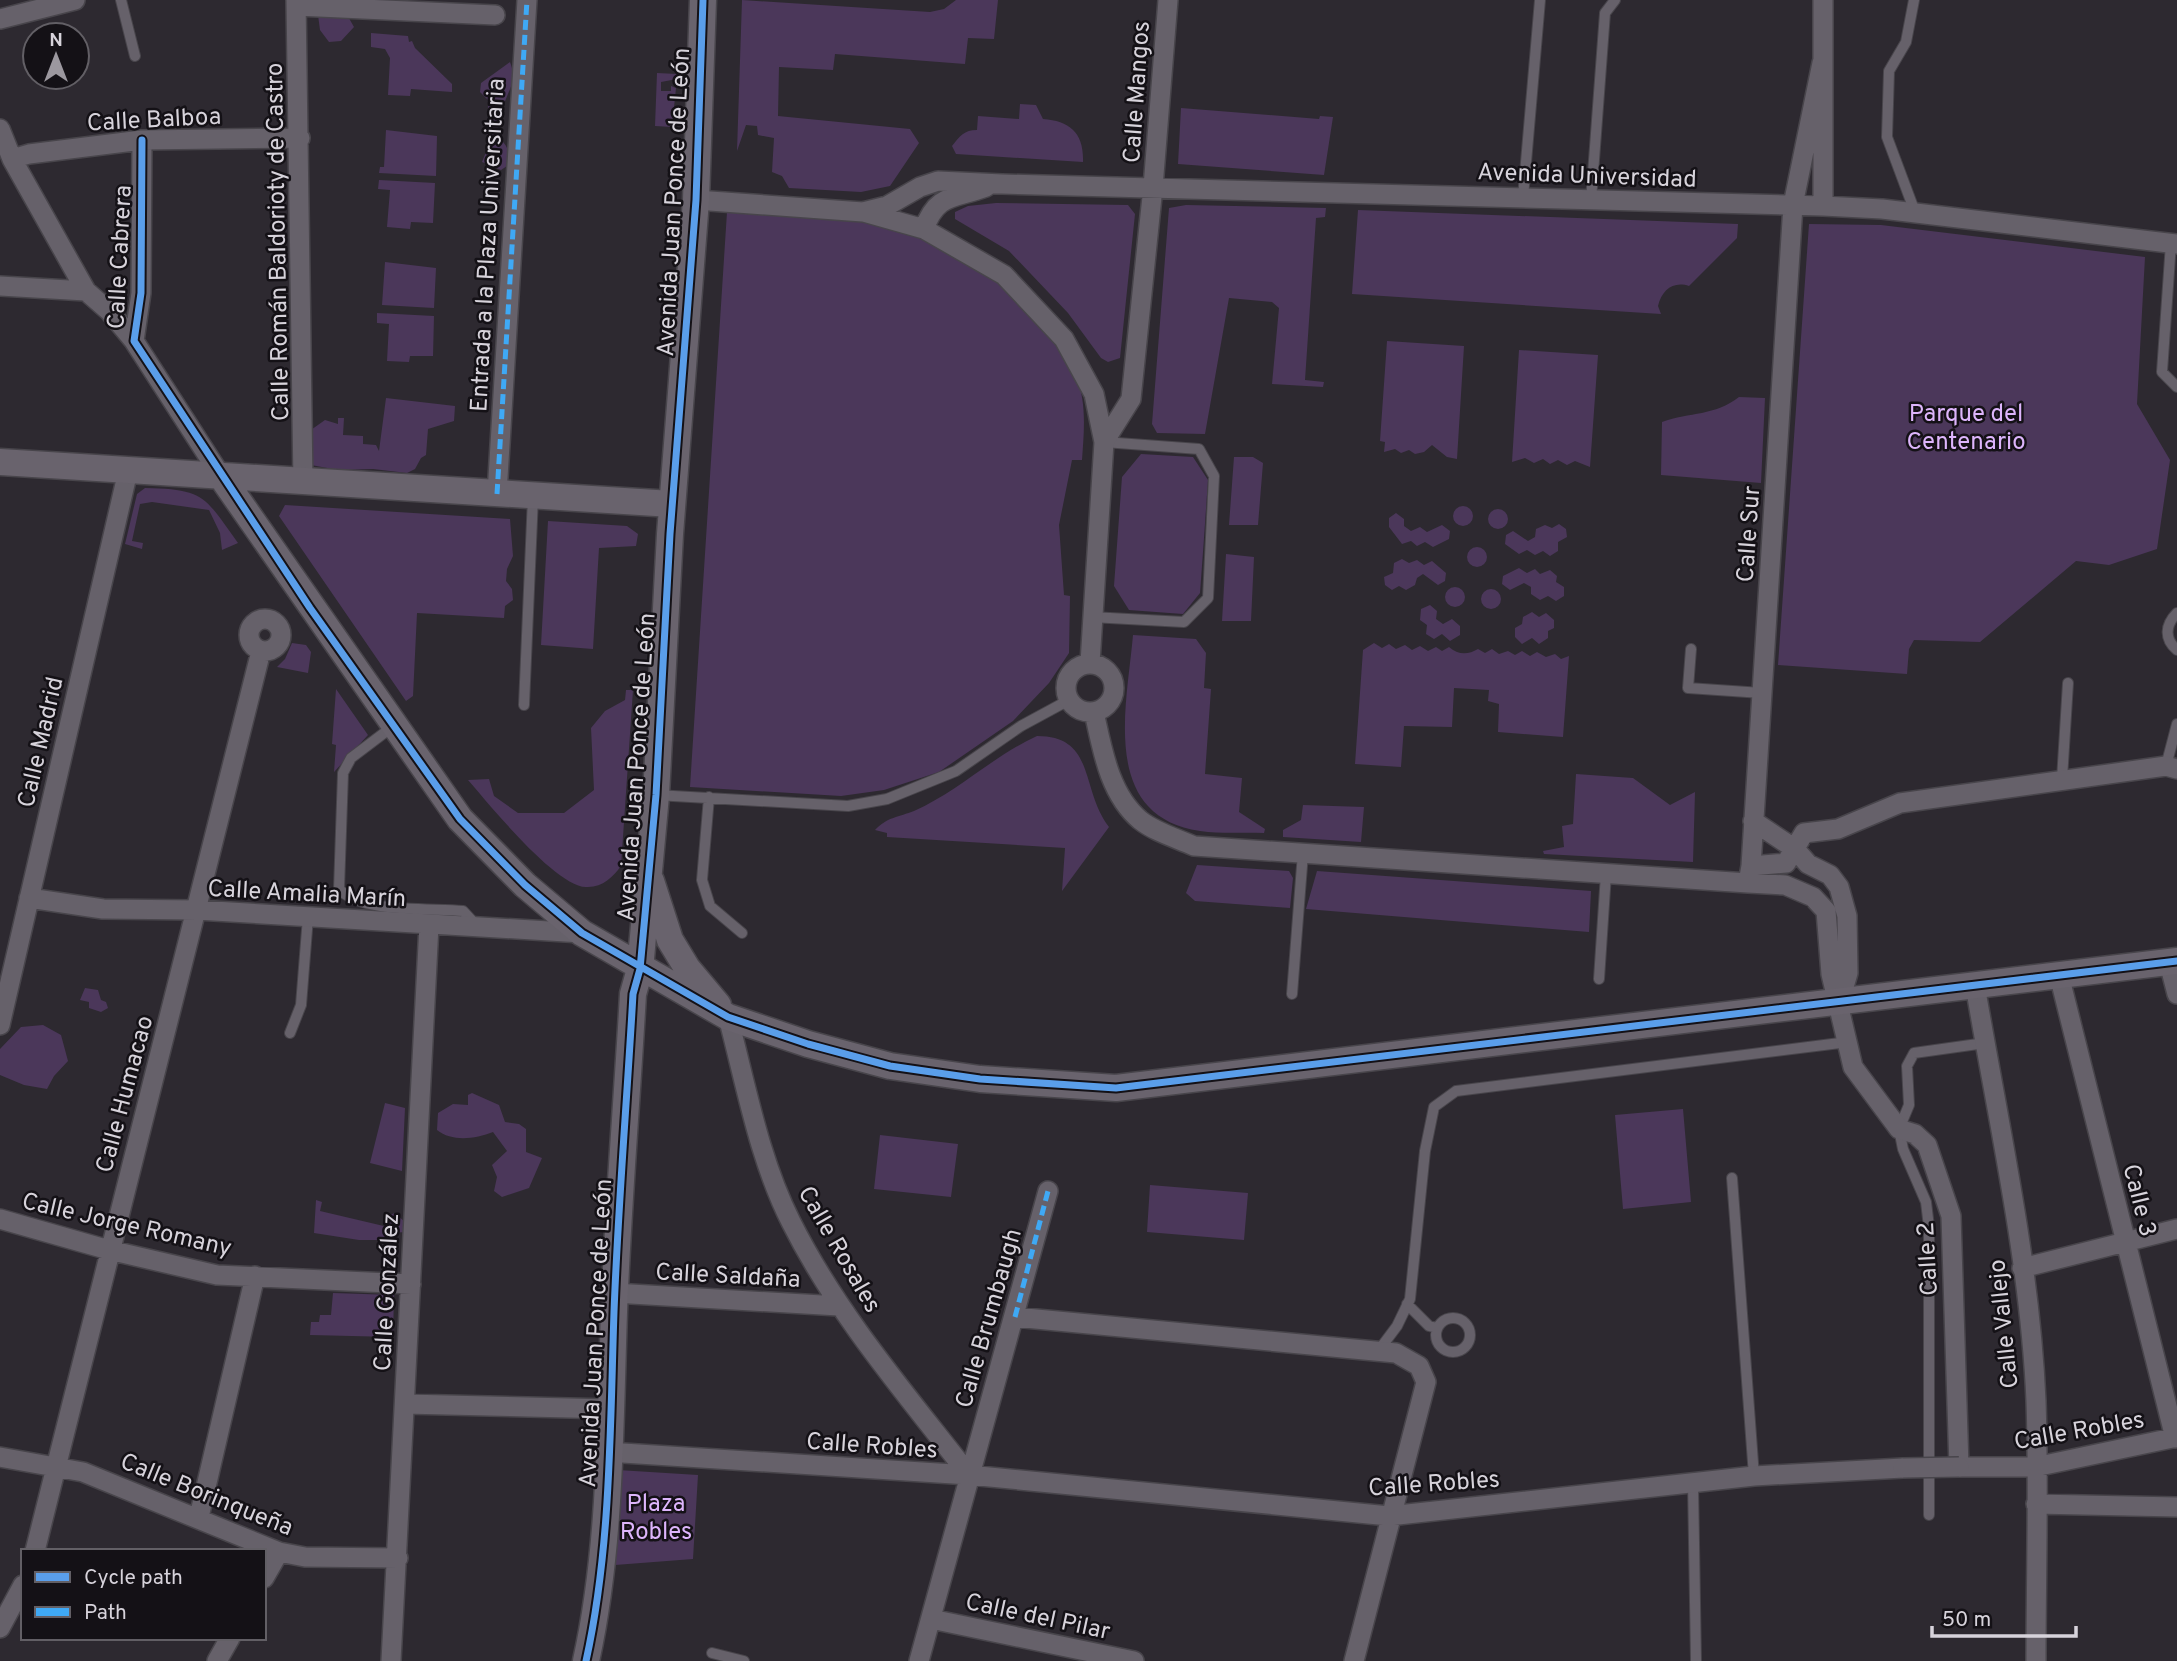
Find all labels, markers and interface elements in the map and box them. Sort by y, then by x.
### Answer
street label: Calle Mangos [1118,20,1158,164]
north arrow [21,21,91,91]
text: N [49,29,63,53]
street label: Avenida Juan Ponce de León [652,47,698,357]
street label: Calle Román Baldorioty de Castro [261,62,297,421]
street label: Entrada a la Plaza Universitaria [465,78,513,413]
street label: Calle Balboa [86,103,222,139]
street label: Avenida Universidad [1477,158,1697,196]
street label: Calle Cabrera [102,184,140,330]
park label: Parque del Centenario [1906,400,2026,458]
street label: Calle Sur [1732,485,1768,583]
street label: Avenida Juan Ponce de León [612,612,664,923]
street label: Calle Madrid [12,674,72,811]
street label: Calle Amalia Marín [207,875,407,915]
street label: Calle Humacao [91,1013,161,1176]
street label: Calle 3 [2115,1161,2162,1240]
street label: Avenida Juan Ponce de León [574,1178,620,1488]
street label: Calle Rosales [790,1181,887,1319]
street label: Calle Jorge Romany [19,1187,234,1265]
street label: Calle González [369,1212,407,1372]
street label: Calle 2 [1912,1221,1946,1297]
street label: Calle Brumbaugh [950,1225,1030,1412]
street label: Calle Saldaña [655,1258,801,1296]
street label: Calle Vallejo [1983,1258,2027,1390]
street label: Calle Robles [2012,1406,2147,1458]
street label: Calle Robles [805,1427,939,1467]
street label: Calle Borinqueña [115,1448,297,1544]
street label: Calle Robles [1367,1465,1501,1505]
park label: Plaza Robles [620,1490,692,1548]
legend [21,1549,266,1640]
text: Cycle path [84,1565,183,1592]
street label: Calle del Pilar [962,1588,1113,1648]
scale bar [1932,1594,2076,1638]
text: Path [84,1600,127,1627]
text: 50 m [1942,1607,1991,1634]

